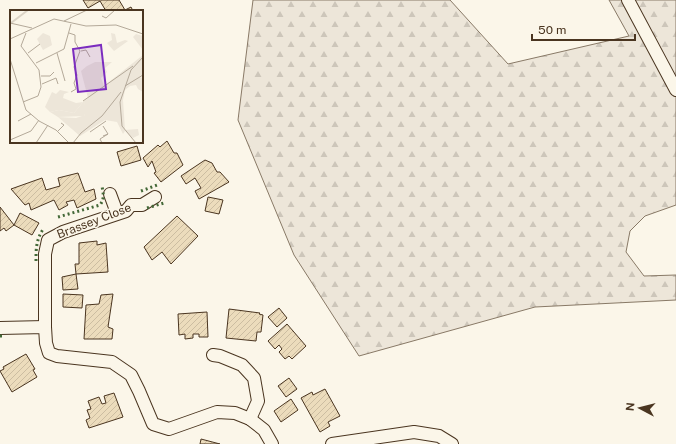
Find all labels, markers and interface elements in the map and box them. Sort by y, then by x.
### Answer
inset map [10,10,143,143]
scale bar [532,16,635,42]
text: 50 m [538,23,566,37]
street label: Brassey Close [55,200,133,242]
north arrow [620,388,660,428]
text: N [624,402,637,412]

